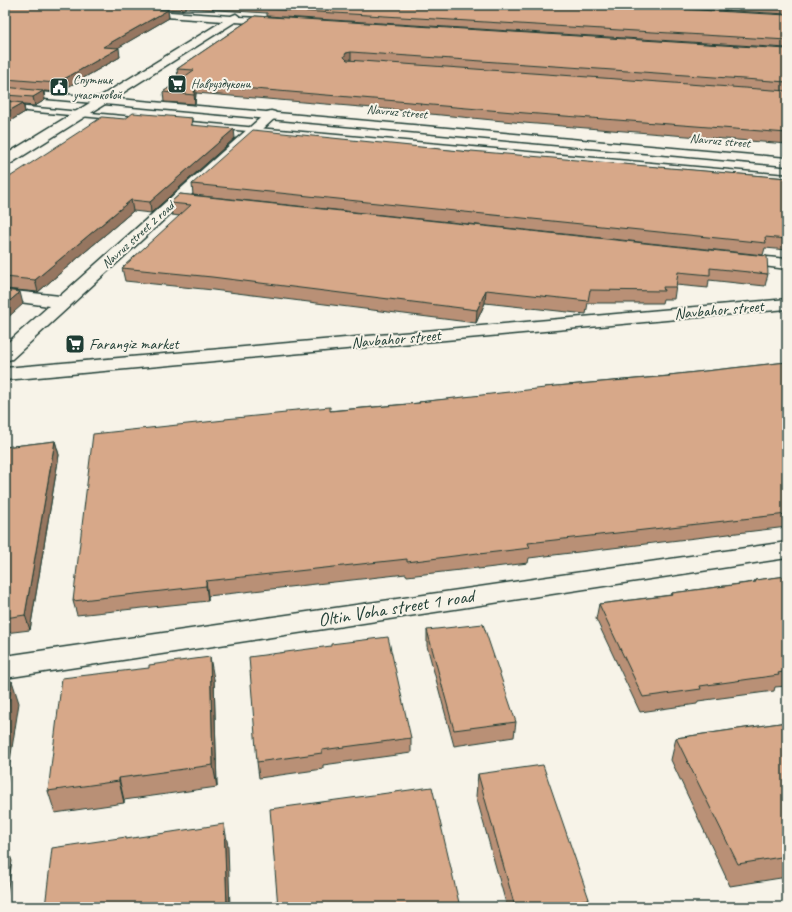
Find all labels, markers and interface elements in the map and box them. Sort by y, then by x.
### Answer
place label: Спутник участковой [72,72,122,103]
supermarket icon: Навруздукони [166,73,188,95]
public building icon: Спутник участковой [48,76,70,98]
place label: Навруздукони [191,76,252,92]
street label: Navruz street [366,101,429,123]
street label: Navruz street [689,130,752,152]
street label: Navruz street 2 road [98,197,179,272]
street label: Navbahor street [673,296,766,324]
street label: Navbahor street [350,325,443,353]
supermarket icon: Farangiz market [64,333,86,355]
place label: Farangiz market [89,334,180,354]
street label: Oltin Voha street 1 road [316,583,479,632]

